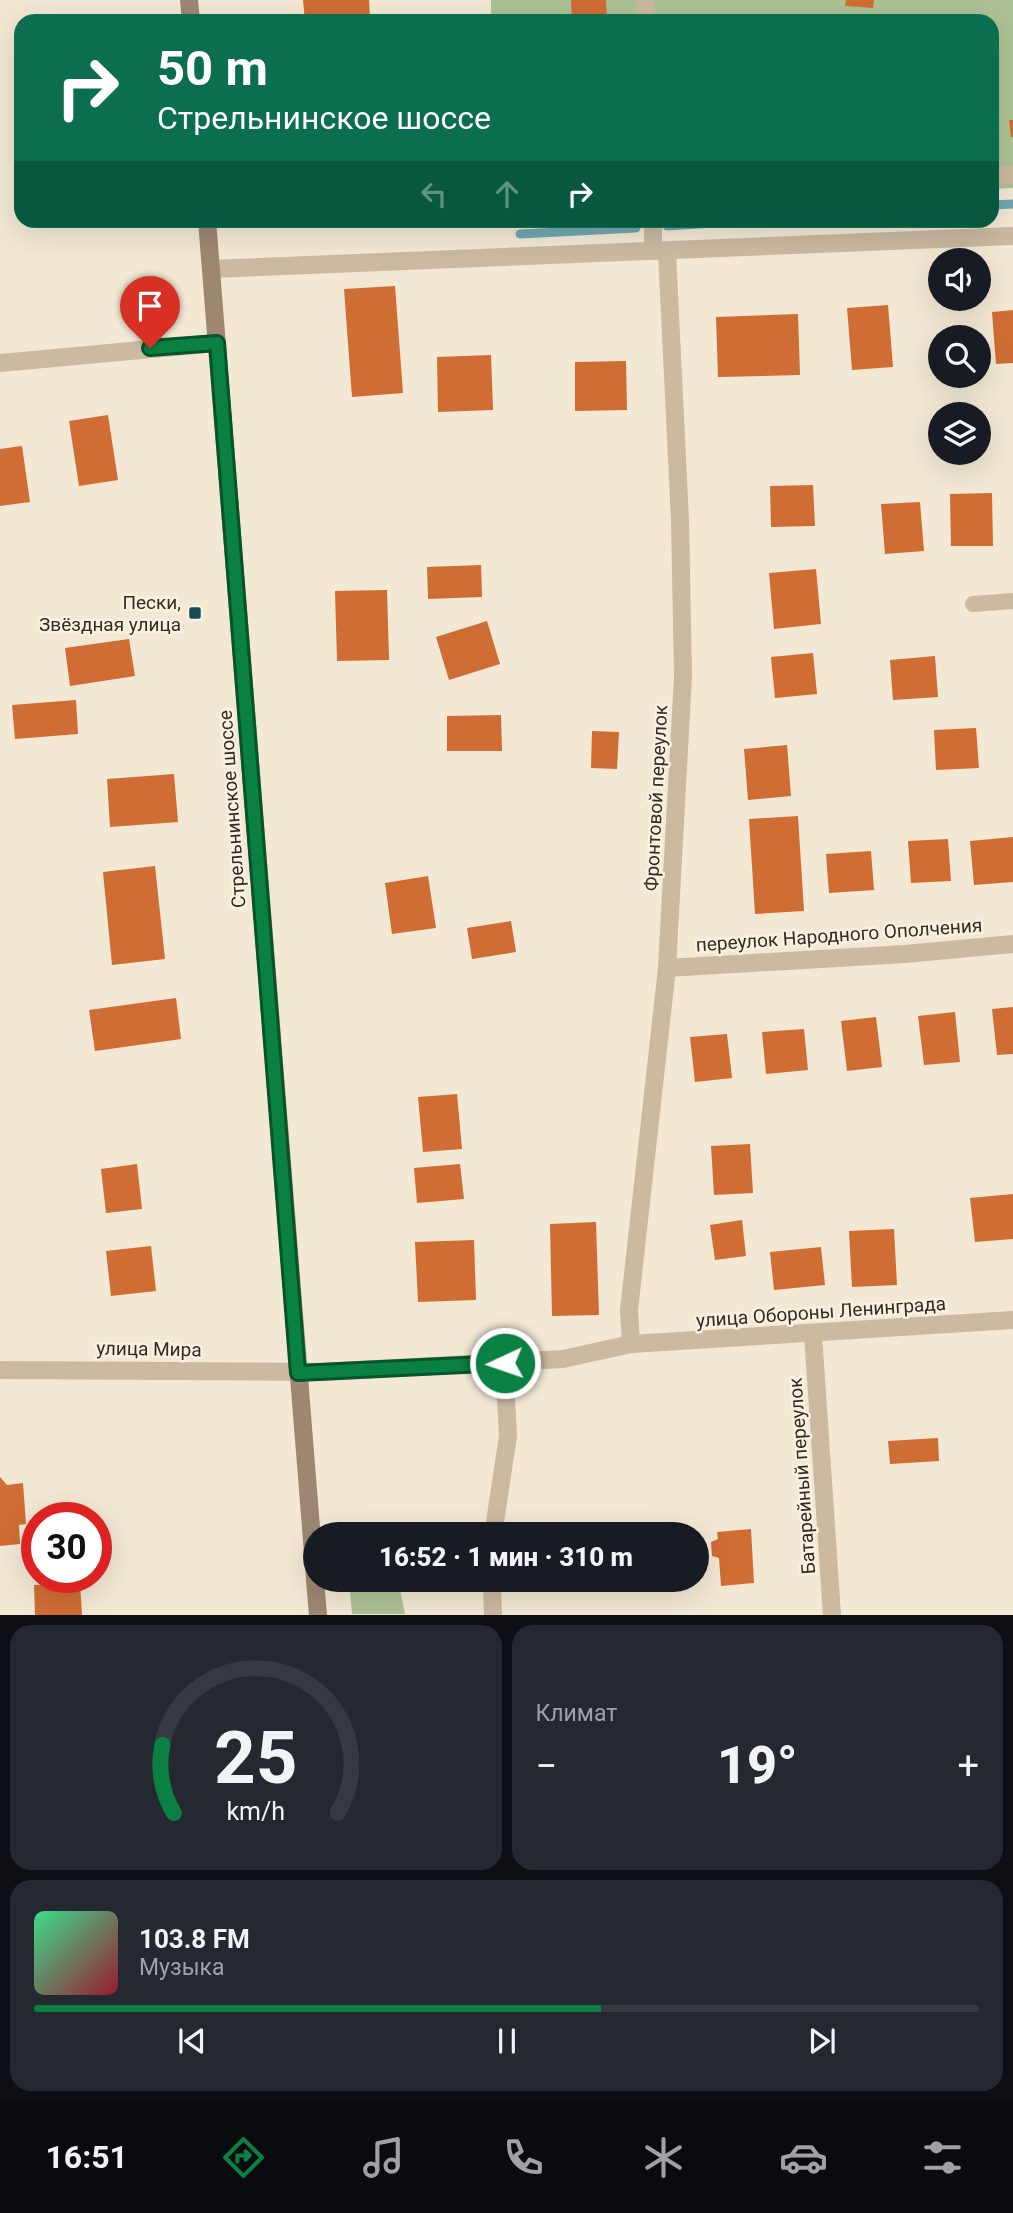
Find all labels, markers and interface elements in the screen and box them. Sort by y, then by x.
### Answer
text: 50 m [157,40,268,97]
icon: right [42,42,133,133]
text: Стрельнинское шоссе [157,99,491,137]
icon: left [415,175,453,213]
icon: ahead [488,175,526,213]
icon: right [561,175,599,213]
map controls [928,248,991,465]
button: sound [928,248,991,311]
pin [120,276,180,348]
icon: arrive [131,287,169,325]
button: search [928,325,991,388]
button: layers [928,402,991,465]
place label: Пески, Звёздная улица [39,591,181,636]
marker: Пески, Звёздная улица [187,605,203,621]
street label: Фронтовой переулок [640,704,672,892]
street label: Стрельнинское шоссе [214,709,250,909]
street label: переулок Народного Ополчения [695,914,983,956]
street label: улица Обороны Ленинграда [695,1292,947,1332]
position arrow [468,1326,542,1400]
street label: улица Мира [96,1337,202,1361]
street label: Батарейный переулок [784,1376,820,1575]
speed limit sign: 30 [21,1502,112,1593]
text: 16:52 · 1 мин · 310 m [379,1542,633,1572]
text: Климат [536,1700,617,1727]
text: 25 [214,1716,298,1802]
text: 19° [717,1735,798,1796]
text: − [536,1744,557,1788]
text: + [957,1744,979,1788]
text: km/h [226,1797,285,1826]
text: 103.8 FM [139,1924,250,1954]
text: Музыка [139,1954,224,1981]
icon: previous [173,2022,211,2060]
icon: pause [488,2022,526,2060]
icon: next [803,2022,841,2060]
icon: directions [219,2133,268,2182]
icon: music [359,2133,408,2182]
icon: phone [499,2133,548,2182]
icon: climate [639,2133,688,2182]
icon: car [779,2133,828,2182]
icon: filters [918,2133,967,2182]
text: 16:51 [45,2138,128,2176]

